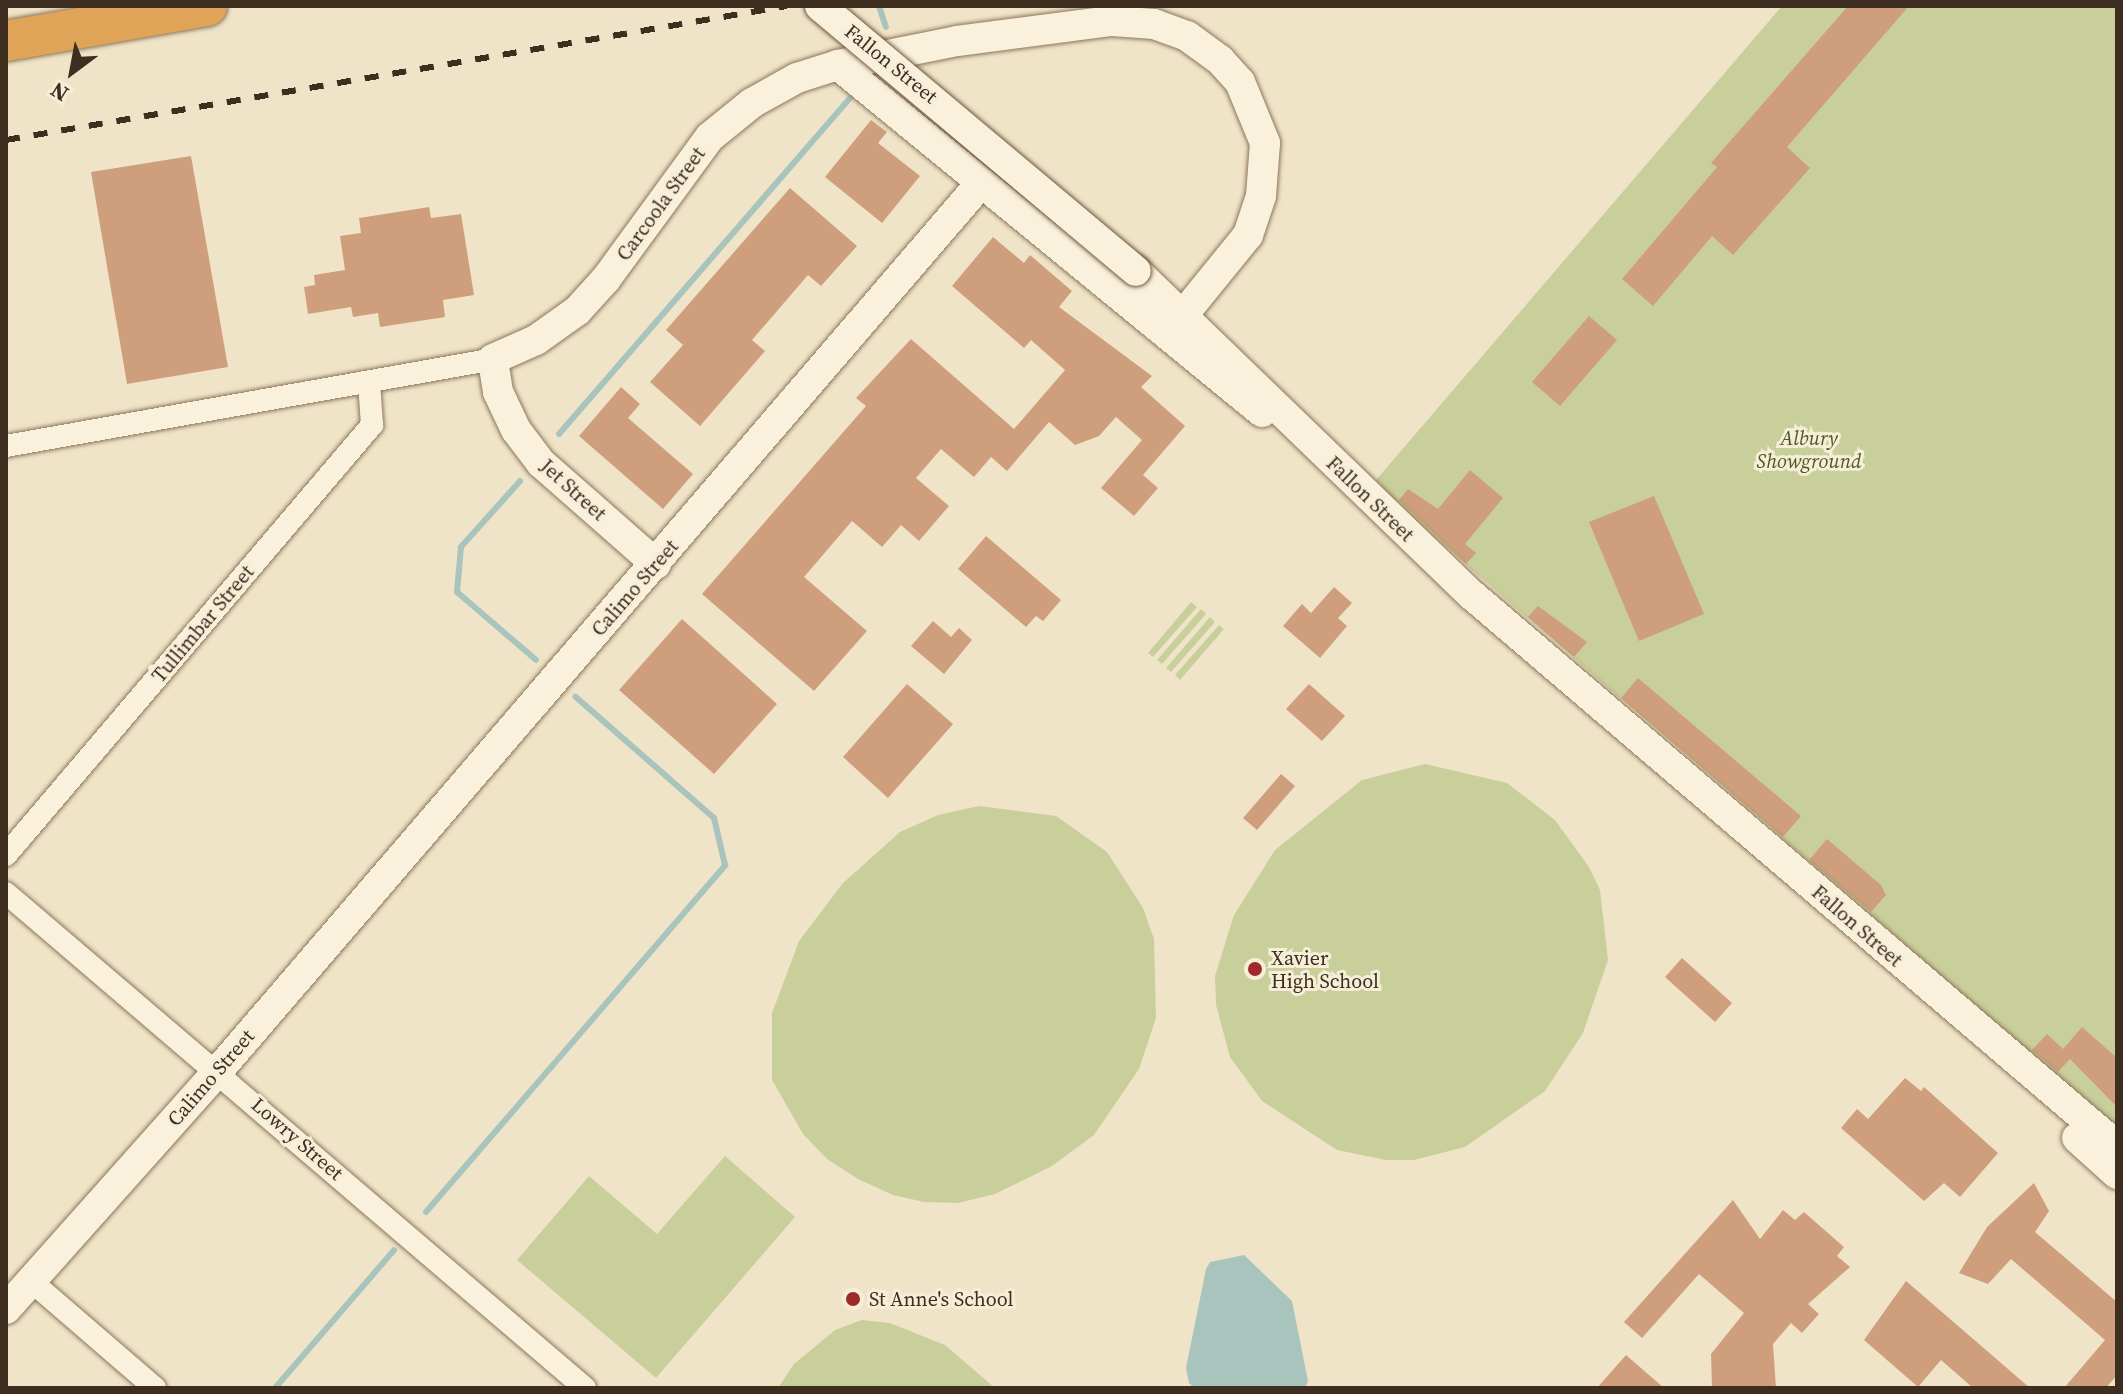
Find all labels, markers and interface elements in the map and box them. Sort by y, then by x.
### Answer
street label: Fallon Street [840,19,942,109]
north arrow [32,32,112,112]
text: N [45,75,74,109]
street label: Carcoola Street [612,142,710,266]
park label: Albury Showground [1756,426,1862,473]
street label: Fallon Street [1321,451,1419,547]
street label: Jet Street [535,454,611,526]
street label: Calimo Street [587,535,683,641]
street label: Tullimbar Street [147,561,259,687]
street label: Fallon Street [1807,880,1907,972]
place label: Xavier High School [1271,946,1379,993]
marker: Xavier High School [1246,960,1264,978]
street label: Calimo Street [163,1025,259,1131]
street label: Lowry Street [246,1093,348,1185]
place label: St Anne's School [869,1287,1013,1311]
marker: St Anne's School [844,1290,862,1308]

